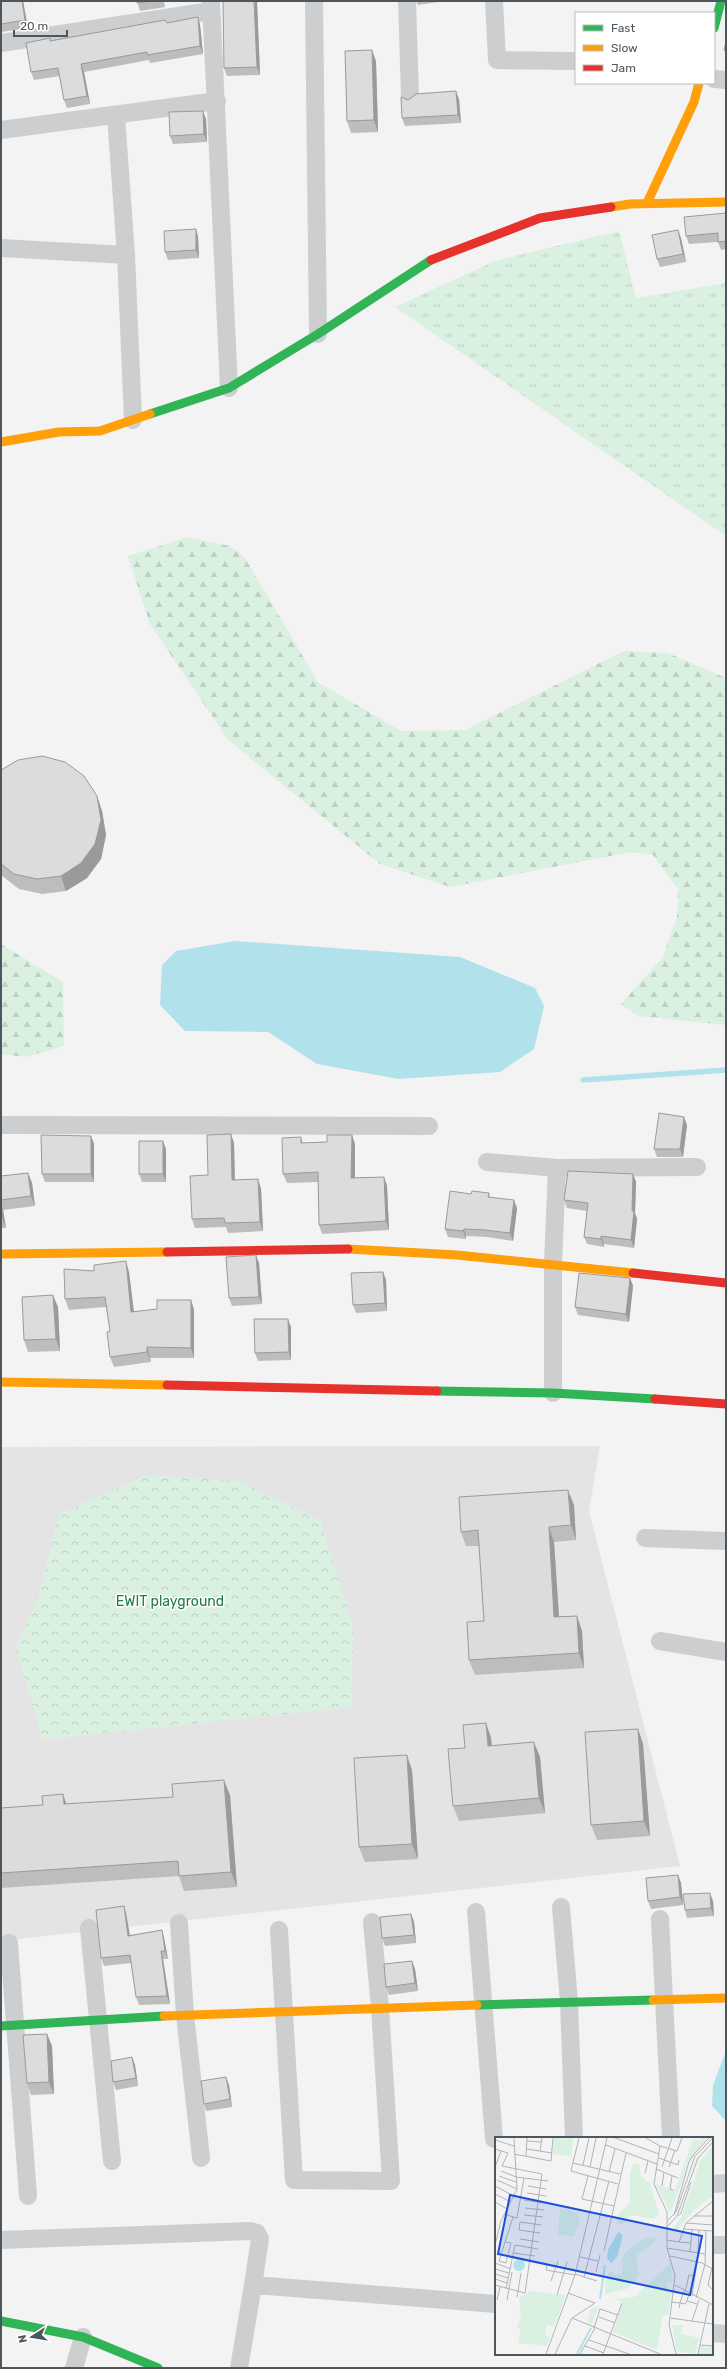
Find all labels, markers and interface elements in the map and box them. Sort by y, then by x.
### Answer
scale bar [14,12,67,38]
legend [575,12,715,84]
text: 20 m [20,19,48,33]
text: Fast [611,21,635,35]
text: Slow [611,41,638,55]
text: Jam [611,61,636,75]
park label: EWIT playground [116,1593,224,1610]
inset map [495,2137,713,2355]
north arrow [12,2317,52,2357]
text: N [16,2334,30,2344]

